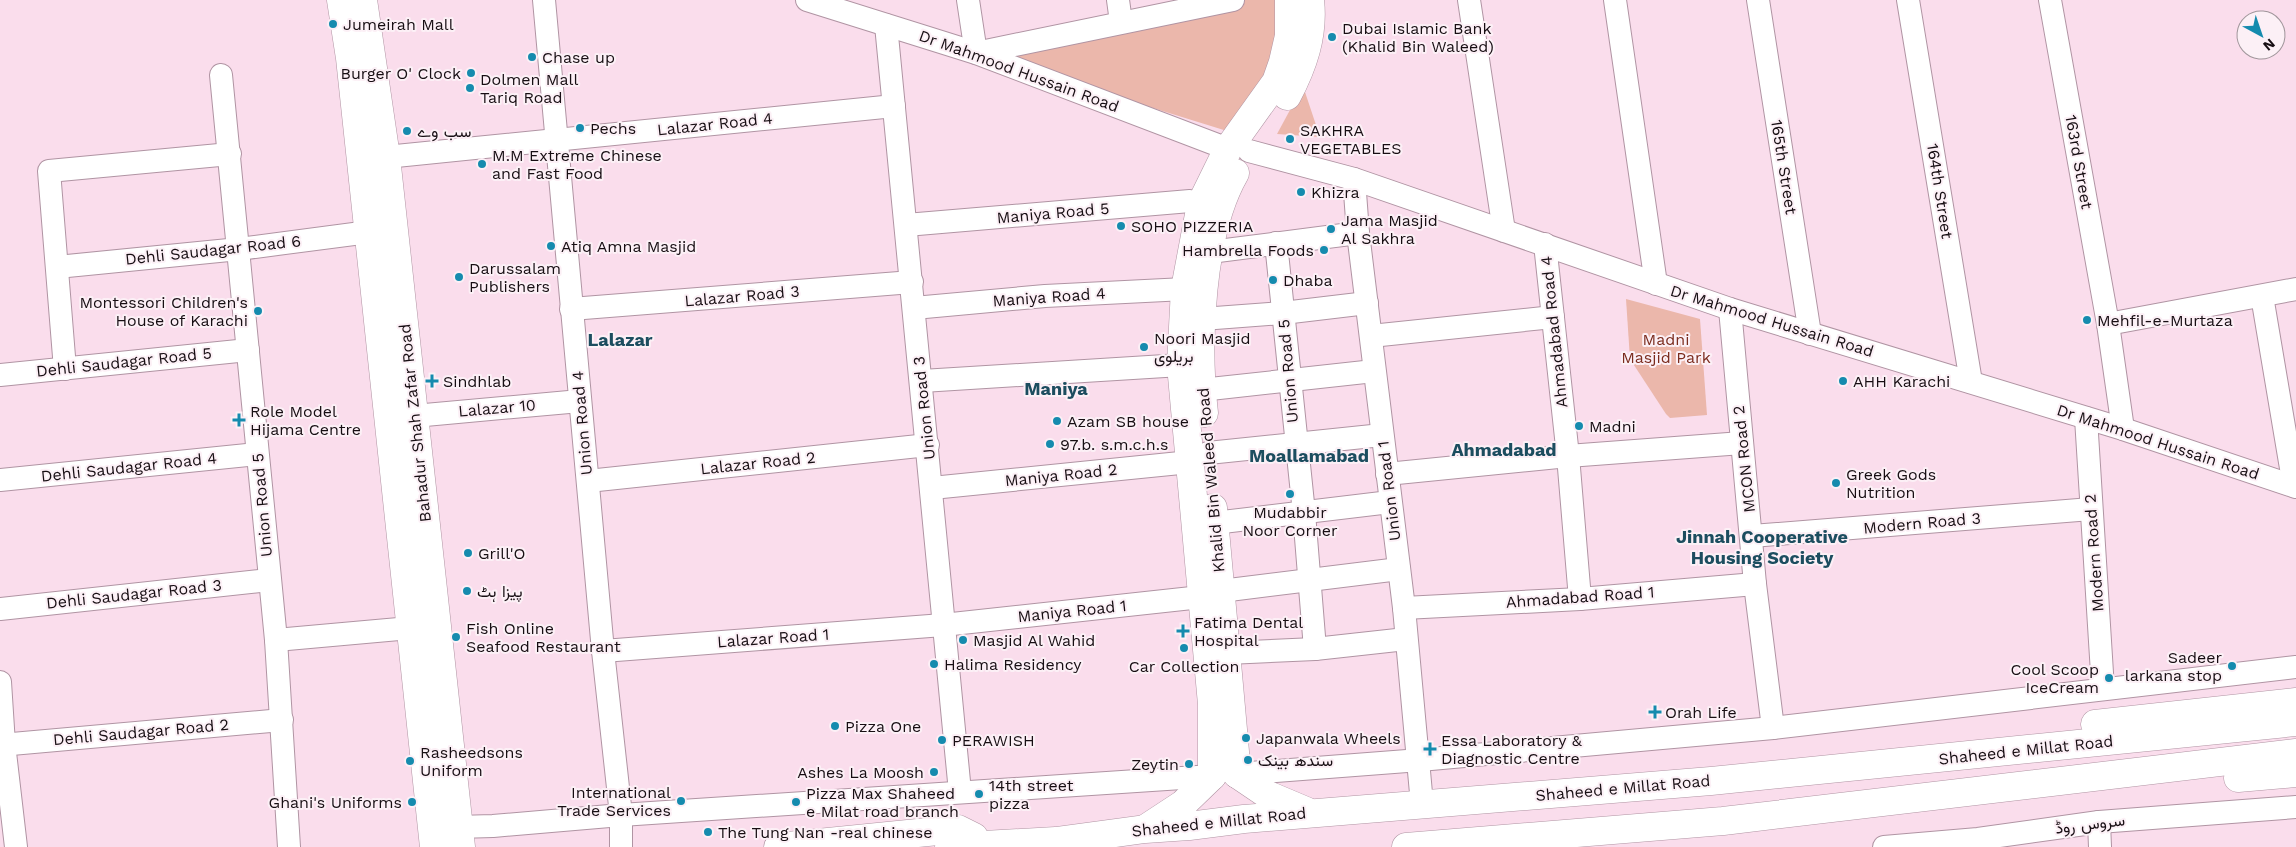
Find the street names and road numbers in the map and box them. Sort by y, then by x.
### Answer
street label: Dr Mahmood Hussain Road [916,26,1122,116]
street label: Lalazar Road 4 [656,108,774,140]
street label: 163rd Street [2061,113,2097,211]
street label: 165th Street [1767,118,1801,216]
street label: 164th Street [1923,142,1957,240]
street label: Maniya Road 5 [996,199,1110,227]
street label: Dehli Saudagar Road 6 [124,231,302,269]
street label: Ahmadabad Road 4 [1537,255,1571,409]
street label: Lalazar Road 3 [684,281,800,311]
street label: Dr Mahmood Hussain Road [1668,281,1876,361]
street label: Maniya Road 4 [992,284,1106,310]
street label: Union Road 5 [1274,318,1302,424]
street label: Bahadur Shah Zafar Road [395,323,435,523]
street label: Dehli Saudagar Road 5 [35,343,213,381]
street label: Union Road 3 [909,355,939,461]
street label: Union Road 4 [568,370,596,476]
street label: Khalid Bin Waleed Road [1193,387,1229,573]
street label: Lalazar 10 [457,395,537,421]
street label: Dr Mahmood Hussain Road [2054,400,2262,484]
street label: MCON Road 2 [1729,404,1759,514]
street label: Union Road 1 [1373,440,1405,542]
street label: Dehli Saudagar Road 4 [40,448,218,486]
street label: Lalazar Road 2 [700,448,816,478]
street label: Union Road 5 [248,452,276,558]
street label: Maniya Road 2 [1004,460,1118,490]
street label: Modern Road 2 [2080,493,2108,613]
street label: Modern Road 3 [1862,508,1982,538]
street label: Dehli Saudagar Road 3 [45,575,223,613]
street label: Ahmadabad Road 1 [1505,582,1655,612]
street label: Maniya Road 1 [1017,596,1127,626]
street label: Lalazar Road 1 [716,625,830,651]
street label: Dehli Saudagar Road 2 [52,715,230,749]
street label: Shaheed e Millat Road [1938,731,2114,769]
street label: Shaheed e Millat Road [1535,771,1711,805]
street label: Shaheed e Millat Road [1131,803,1307,841]
street label: سروس روڈ [2054,810,2126,839]

